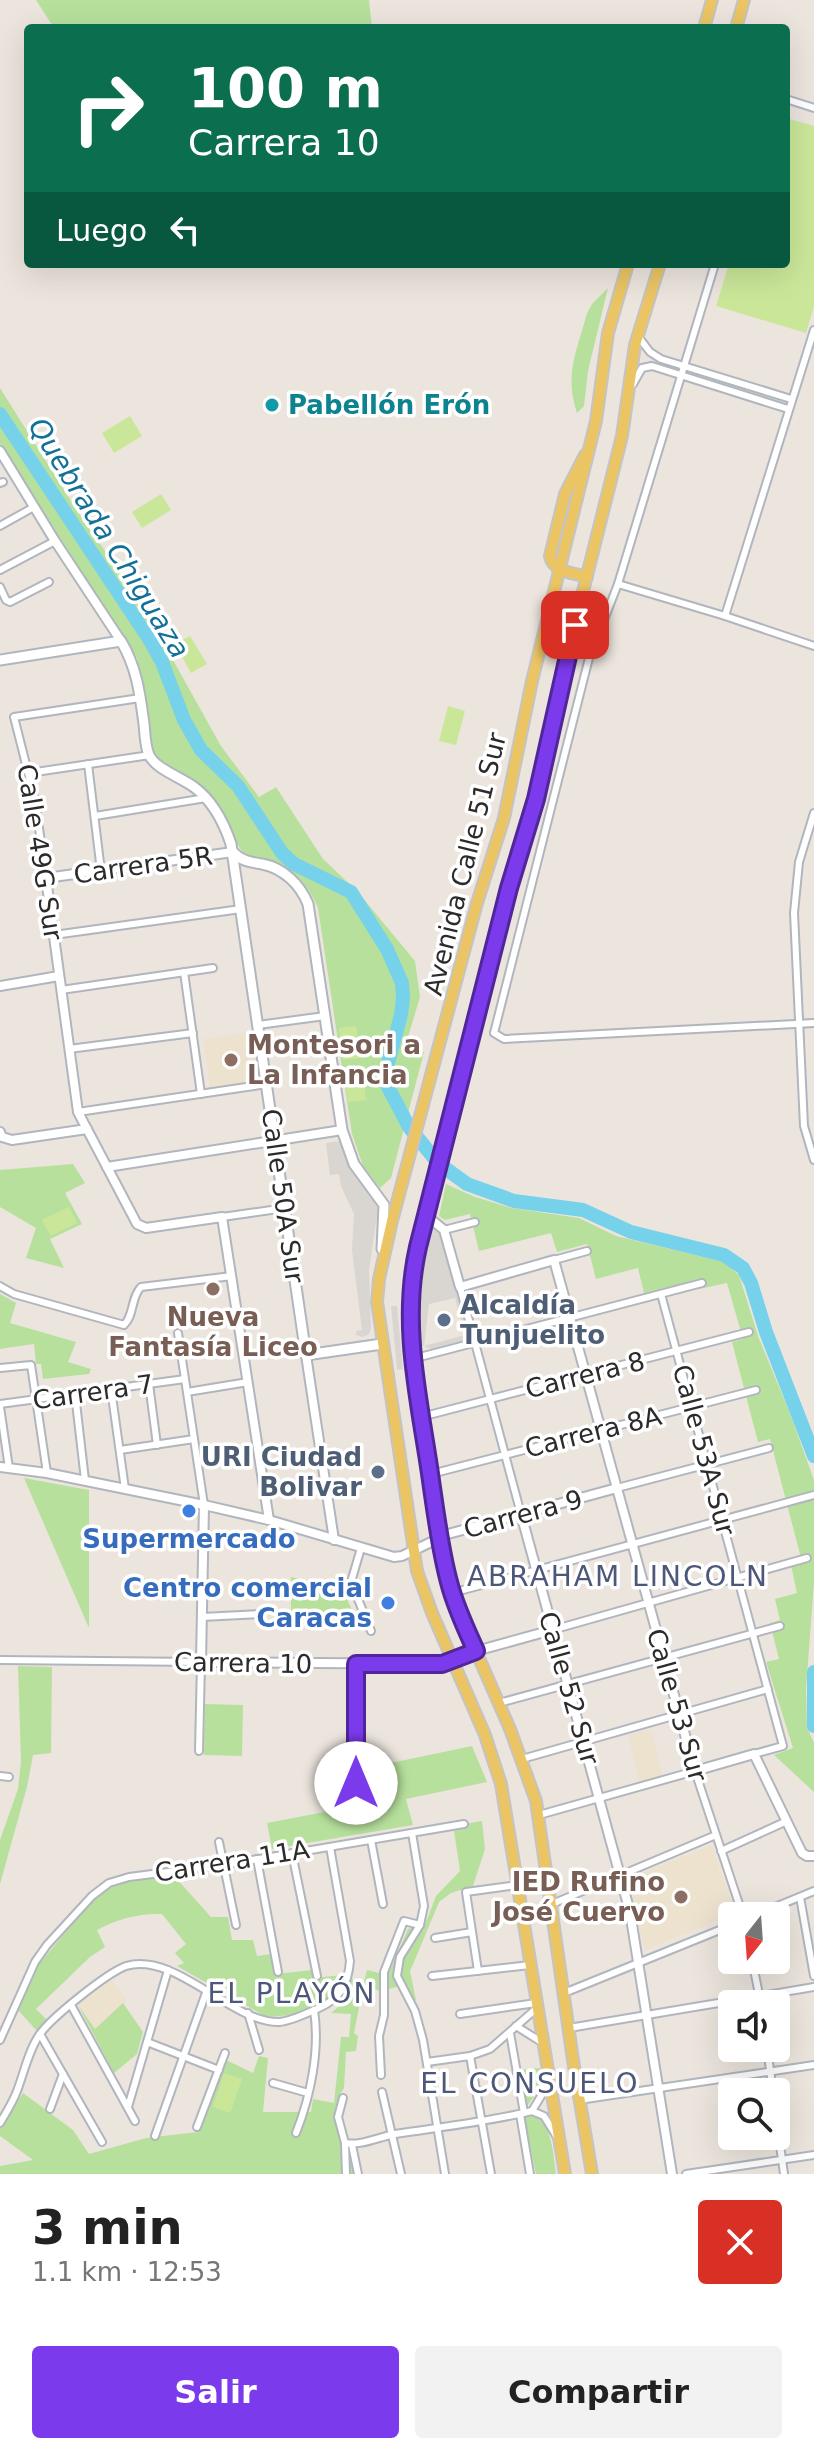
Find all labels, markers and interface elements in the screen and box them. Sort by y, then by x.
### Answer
text: 100 m [188,55,383,120]
icon: right [56,56,160,160]
text: Carrera 10 [188,122,380,163]
icon: left [163,208,207,252]
text: Luego [56,213,147,248]
place label: Pabellón Erón [288,390,490,420]
marker: Pabellón Erón [263,396,281,414]
water label: Quebrada Chiguaza [22,412,196,664]
pin [541,591,609,659]
icon: arrive [553,603,597,647]
street label: Avenida Calle 51 Sur [418,729,512,999]
street label: Calle 49G Sur [11,762,69,943]
street label: Carrera 5R [72,840,214,890]
place label: Montesori a La Infancia [247,1030,421,1090]
marker: Montesori a La Infancia [222,1051,240,1069]
street label: Calle 50A Sur [256,1107,310,1285]
marker: Nueva Fantasía Liceo [204,1280,222,1298]
place label: Alcaldía Tunjuelito [460,1290,605,1350]
place label: Nueva Fantasía Liceo [108,1302,318,1362]
marker: Alcaldía Tunjuelito [435,1311,453,1329]
street label: Carrera 8 [522,1346,648,1404]
street label: Calle 53A Sur [667,1361,741,1539]
street label: Carrera 7 [31,1369,155,1415]
street label: Carrera 8A [522,1401,665,1463]
place label: URI Ciudad Bolivar [201,1442,362,1502]
marker: URI Ciudad Bolivar [369,1463,387,1481]
street label: Carrera 9 [460,1484,586,1544]
marker: Supermercado [180,1502,198,1520]
place label: Supermercado [82,1524,296,1554]
district label: ABRAHAM LINCOLN [467,1560,769,1593]
place label: Centro comercial Caracas [123,1573,372,1633]
marker: Centro comercial Caracas [379,1594,397,1612]
street label: Calle 52 Sur [533,1608,605,1768]
street label: Calle 53 Sur [641,1625,713,1785]
street label: Carrera 10 [174,1647,312,1679]
position arrow [314,1741,398,1825]
street label: Carrera 11A [153,1834,312,1888]
place label: IED Rufino José Cuervo [490,1867,665,1927]
marker: IED Rufino José Cuervo [672,1888,690,1906]
north arrow [718,1902,790,1974]
map controls [718,1902,790,2150]
district label: EL PLAYÓN [208,1976,376,2010]
button: sound [718,1990,790,2062]
district label: EL CONSUELO [420,2067,640,2100]
button: search [718,2078,790,2150]
text: 3 min [32,2199,183,2255]
button: close [698,2200,782,2284]
text: 1.1 km · 12:53 [32,2257,222,2287]
button: Salir [32,2346,399,2438]
button: Compartir [415,2346,782,2438]

